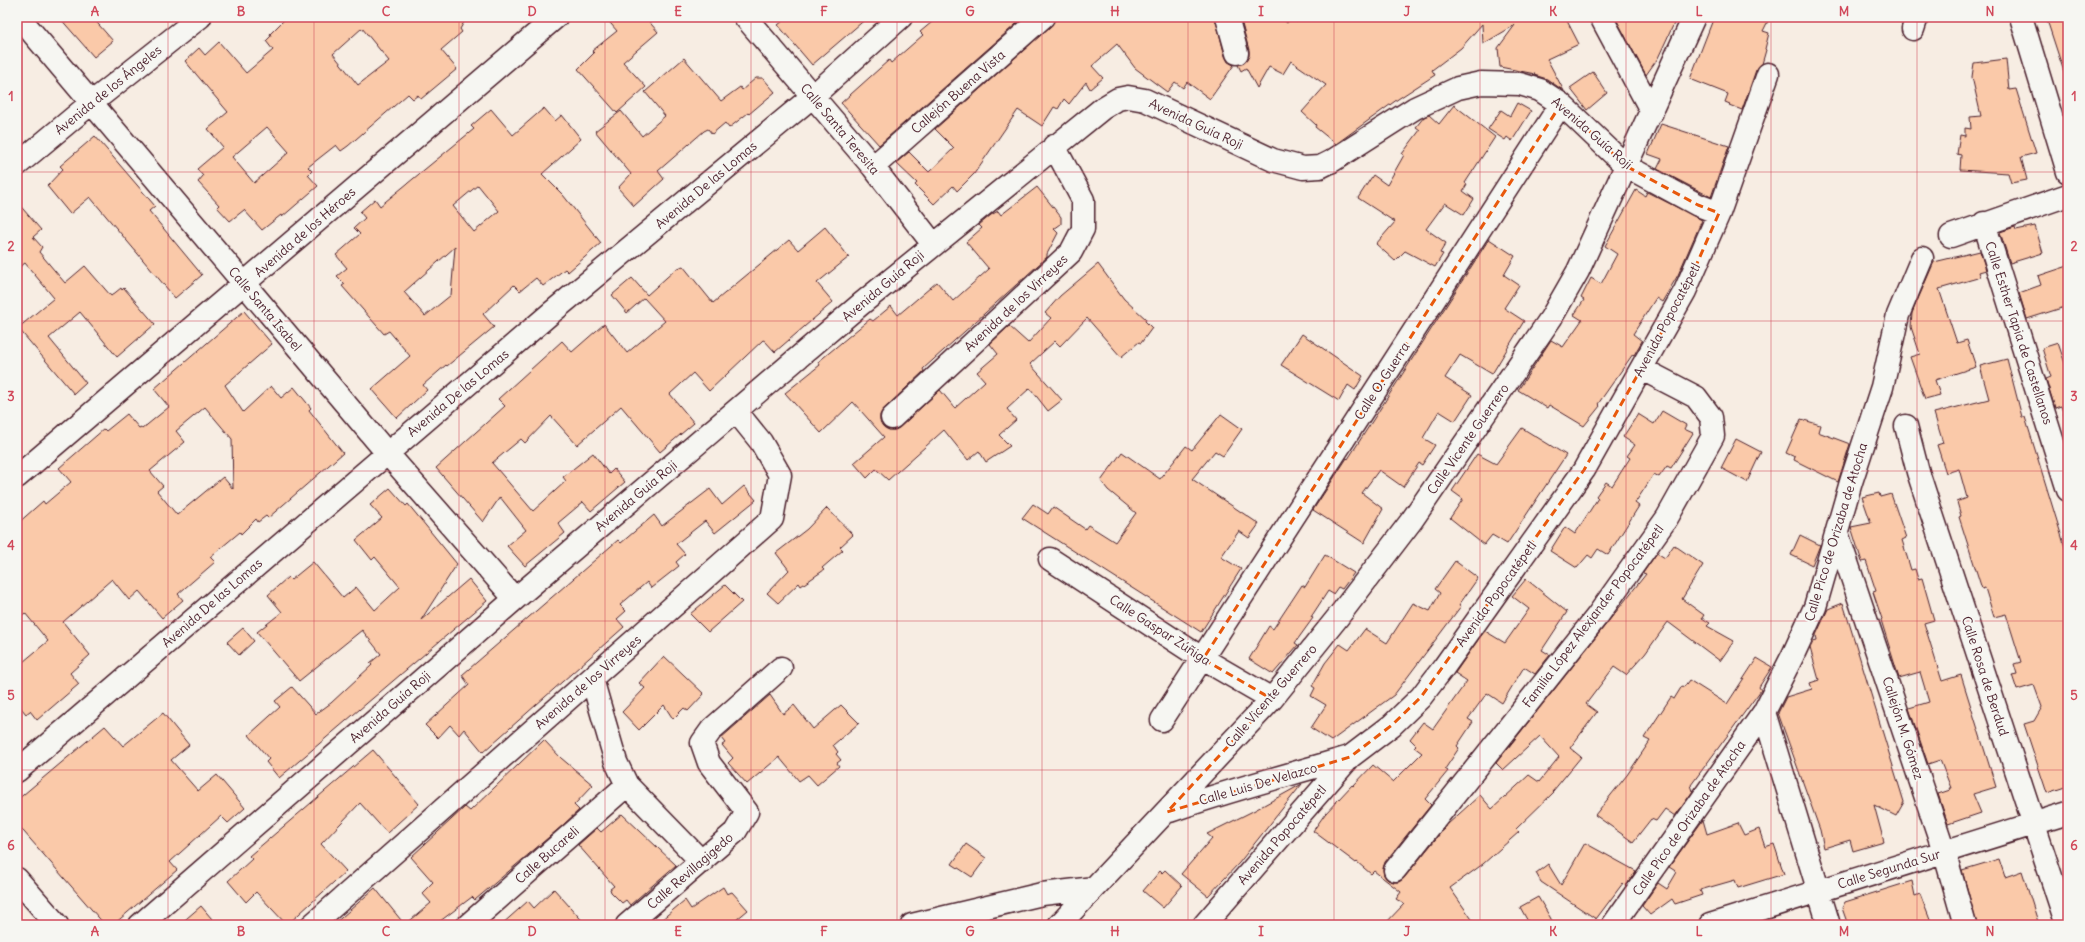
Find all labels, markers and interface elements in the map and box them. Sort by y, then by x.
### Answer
text: A [91,3,100,20]
text: B [237,3,246,20]
text: C [382,3,391,20]
text: D [527,3,537,20]
text: E [674,3,682,20]
text: F [820,3,828,20]
text: G [965,3,975,20]
text: H [1110,3,1120,20]
text: I [1258,3,1264,20]
text: J [1404,3,1411,20]
text: K [1549,3,1558,20]
text: L [1695,3,1703,20]
text: M [1839,3,1849,20]
text: N [1986,3,1994,20]
street label: Avenida de los Ángeles [50,41,165,138]
street label: Callejón Buena Vista [907,46,1009,138]
street label: Calle Santa Teresita [797,80,883,178]
text: 1 [8,88,14,105]
text: 1 [2071,88,2077,105]
street label: Avenida Guía Roji [1548,93,1636,173]
street label: Avenida Guía Roji [1146,95,1246,153]
street label: Avenida De las Lomas [652,137,760,233]
street label: Avenida de los Héroes [251,183,359,281]
text: 2 [7,238,15,255]
text: 2 [2070,238,2078,255]
street label: Calle Esther Tapia de Castellanos [1981,239,2057,427]
street label: Avenida Guía Roji [839,247,928,325]
street label: Avenida de los Virreyes [961,250,1071,355]
street label: Avenida Popocatépetl [1630,260,1704,380]
street label: Calle Santa Isabel [225,263,305,355]
street label: Calle O. Guerra [1351,339,1413,423]
street label: Avenida De las Lomas [404,345,512,441]
street label: Calle Vicente Guerrero [1423,380,1513,498]
text: 3 [7,388,15,405]
text: 3 [2070,388,2078,405]
street label: Calle Pico de Orizaba de Atocha [1801,441,1871,623]
street label: Avenida Guía Roji [592,457,681,535]
street label: Familia López Alexjander Popocatépetl [1519,521,1667,711]
text: 4 [7,537,15,554]
text: 4 [2070,537,2078,554]
street label: Avenida Popocatépetl [1452,538,1540,650]
street label: Avenida De las Lomas [158,555,266,651]
street label: Calle Gaspar Zúñiga [1106,591,1214,669]
street label: Calle Rosa de Berdud [1958,614,2012,738]
street label: Avenida de los Virreyes [531,631,645,733]
street label: Calle Vicente Guerrero [1221,641,1321,751]
street label: Avenida Guía Roji [346,667,434,747]
street label: Callejón M. Gómez [1878,674,1928,782]
text: 5 [7,687,15,704]
text: 5 [2070,687,2078,704]
street label: Calle Pico de Orizaba de Atocha [1629,737,1749,899]
street label: Calle Luis De Velazco [1197,759,1319,809]
street label: Avenida Popocatépetl [1234,782,1330,888]
street label: Calle Bucareli [511,822,583,888]
street label: Calle Revillagigedo [643,829,737,913]
text: 6 [7,837,15,854]
text: 6 [2070,837,2078,854]
street label: Calle Segunda Sur [1835,845,1943,893]
text: A [91,923,100,940]
text: B [237,923,246,940]
text: C [382,923,391,940]
text: D [527,923,537,940]
text: E [674,923,682,940]
text: F [820,923,828,940]
text: G [965,923,975,940]
text: H [1110,923,1120,940]
text: I [1258,923,1264,940]
text: J [1404,923,1411,940]
text: K [1549,923,1558,940]
text: L [1695,923,1703,940]
text: M [1839,923,1849,940]
text: N [1986,923,1994,940]

